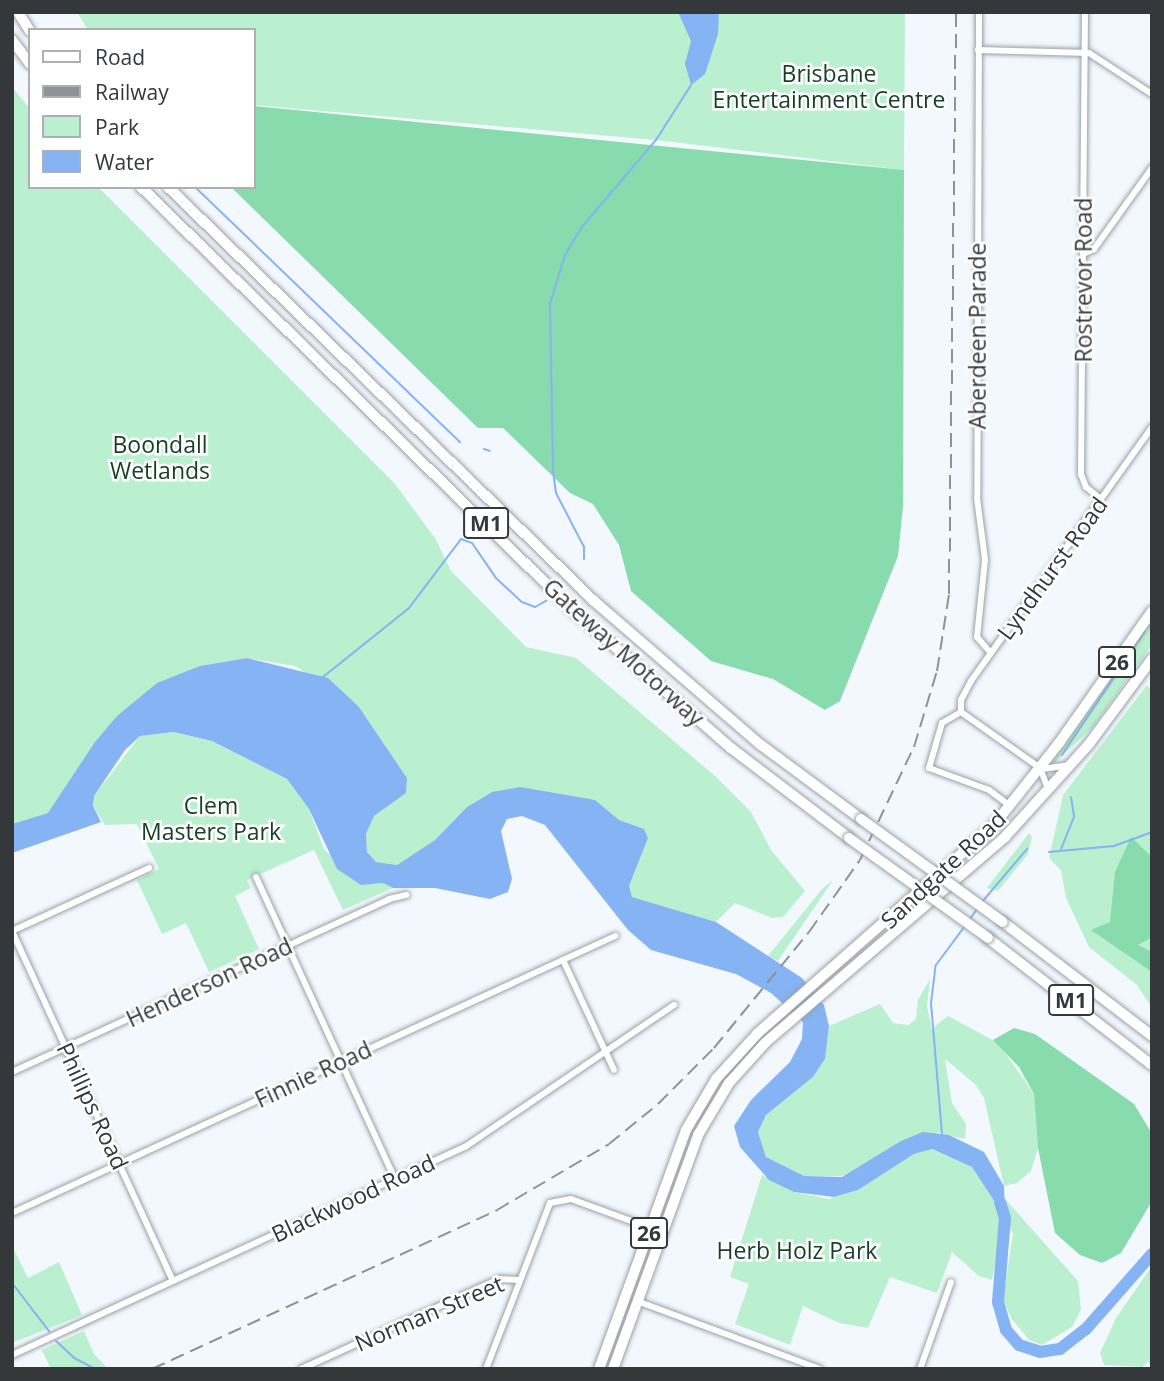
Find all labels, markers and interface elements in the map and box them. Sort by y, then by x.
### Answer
legend [28,28,256,189]
text: Road [95,43,145,71]
park label: Brisbane Entertainment Centre [713,59,945,113]
text: Railway [95,78,169,106]
text: Park [95,113,139,141]
text: Water [95,148,154,176]
street label: Rostrevor Road [1069,197,1097,363]
street label: Aberdeen Parade [963,243,991,429]
park label: Boondall Wetlands [110,430,210,484]
street label: Lyndhurst Road [991,491,1113,645]
road number: M1 [462,505,510,540]
street label: Gateway Motorway [538,573,710,731]
road number: 26 [1098,644,1136,680]
park label: Clem Masters Park [141,791,281,845]
street label: Sandgate Road [875,804,1011,934]
street label: Henderson Road [122,931,296,1033]
road number: M1 [1046,982,1096,1018]
street label: Finnie Road [250,1035,376,1113]
street label: Phillips Road [52,1038,134,1174]
street label: Blackwood Road [267,1148,439,1248]
road number: 26 [630,1216,668,1250]
park label: Herb Holz Park [717,1236,877,1264]
street label: Norman Street [350,1269,508,1357]

